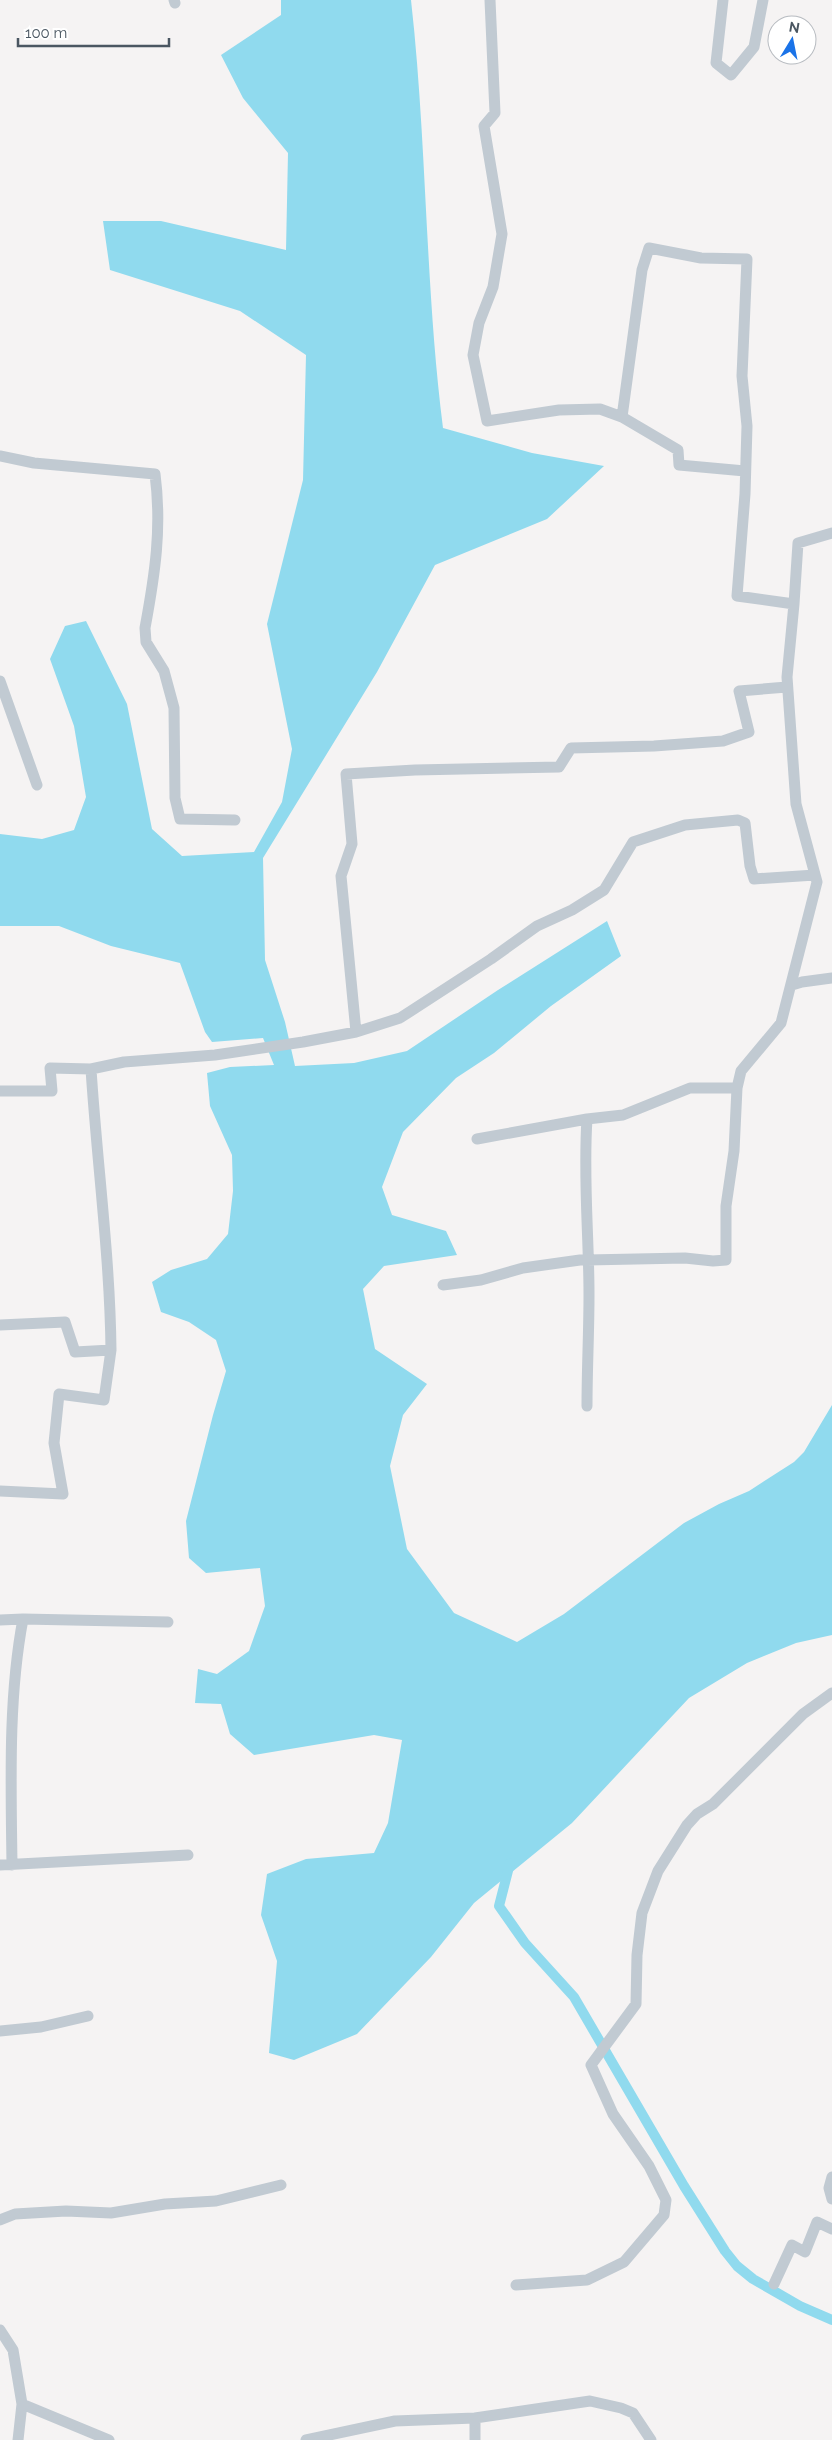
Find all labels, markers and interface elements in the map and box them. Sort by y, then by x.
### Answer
scale bar [18,15,169,47]
north arrow [767,15,817,65]
text: N [788,18,801,36]
text: 100 m [25,24,67,42]

